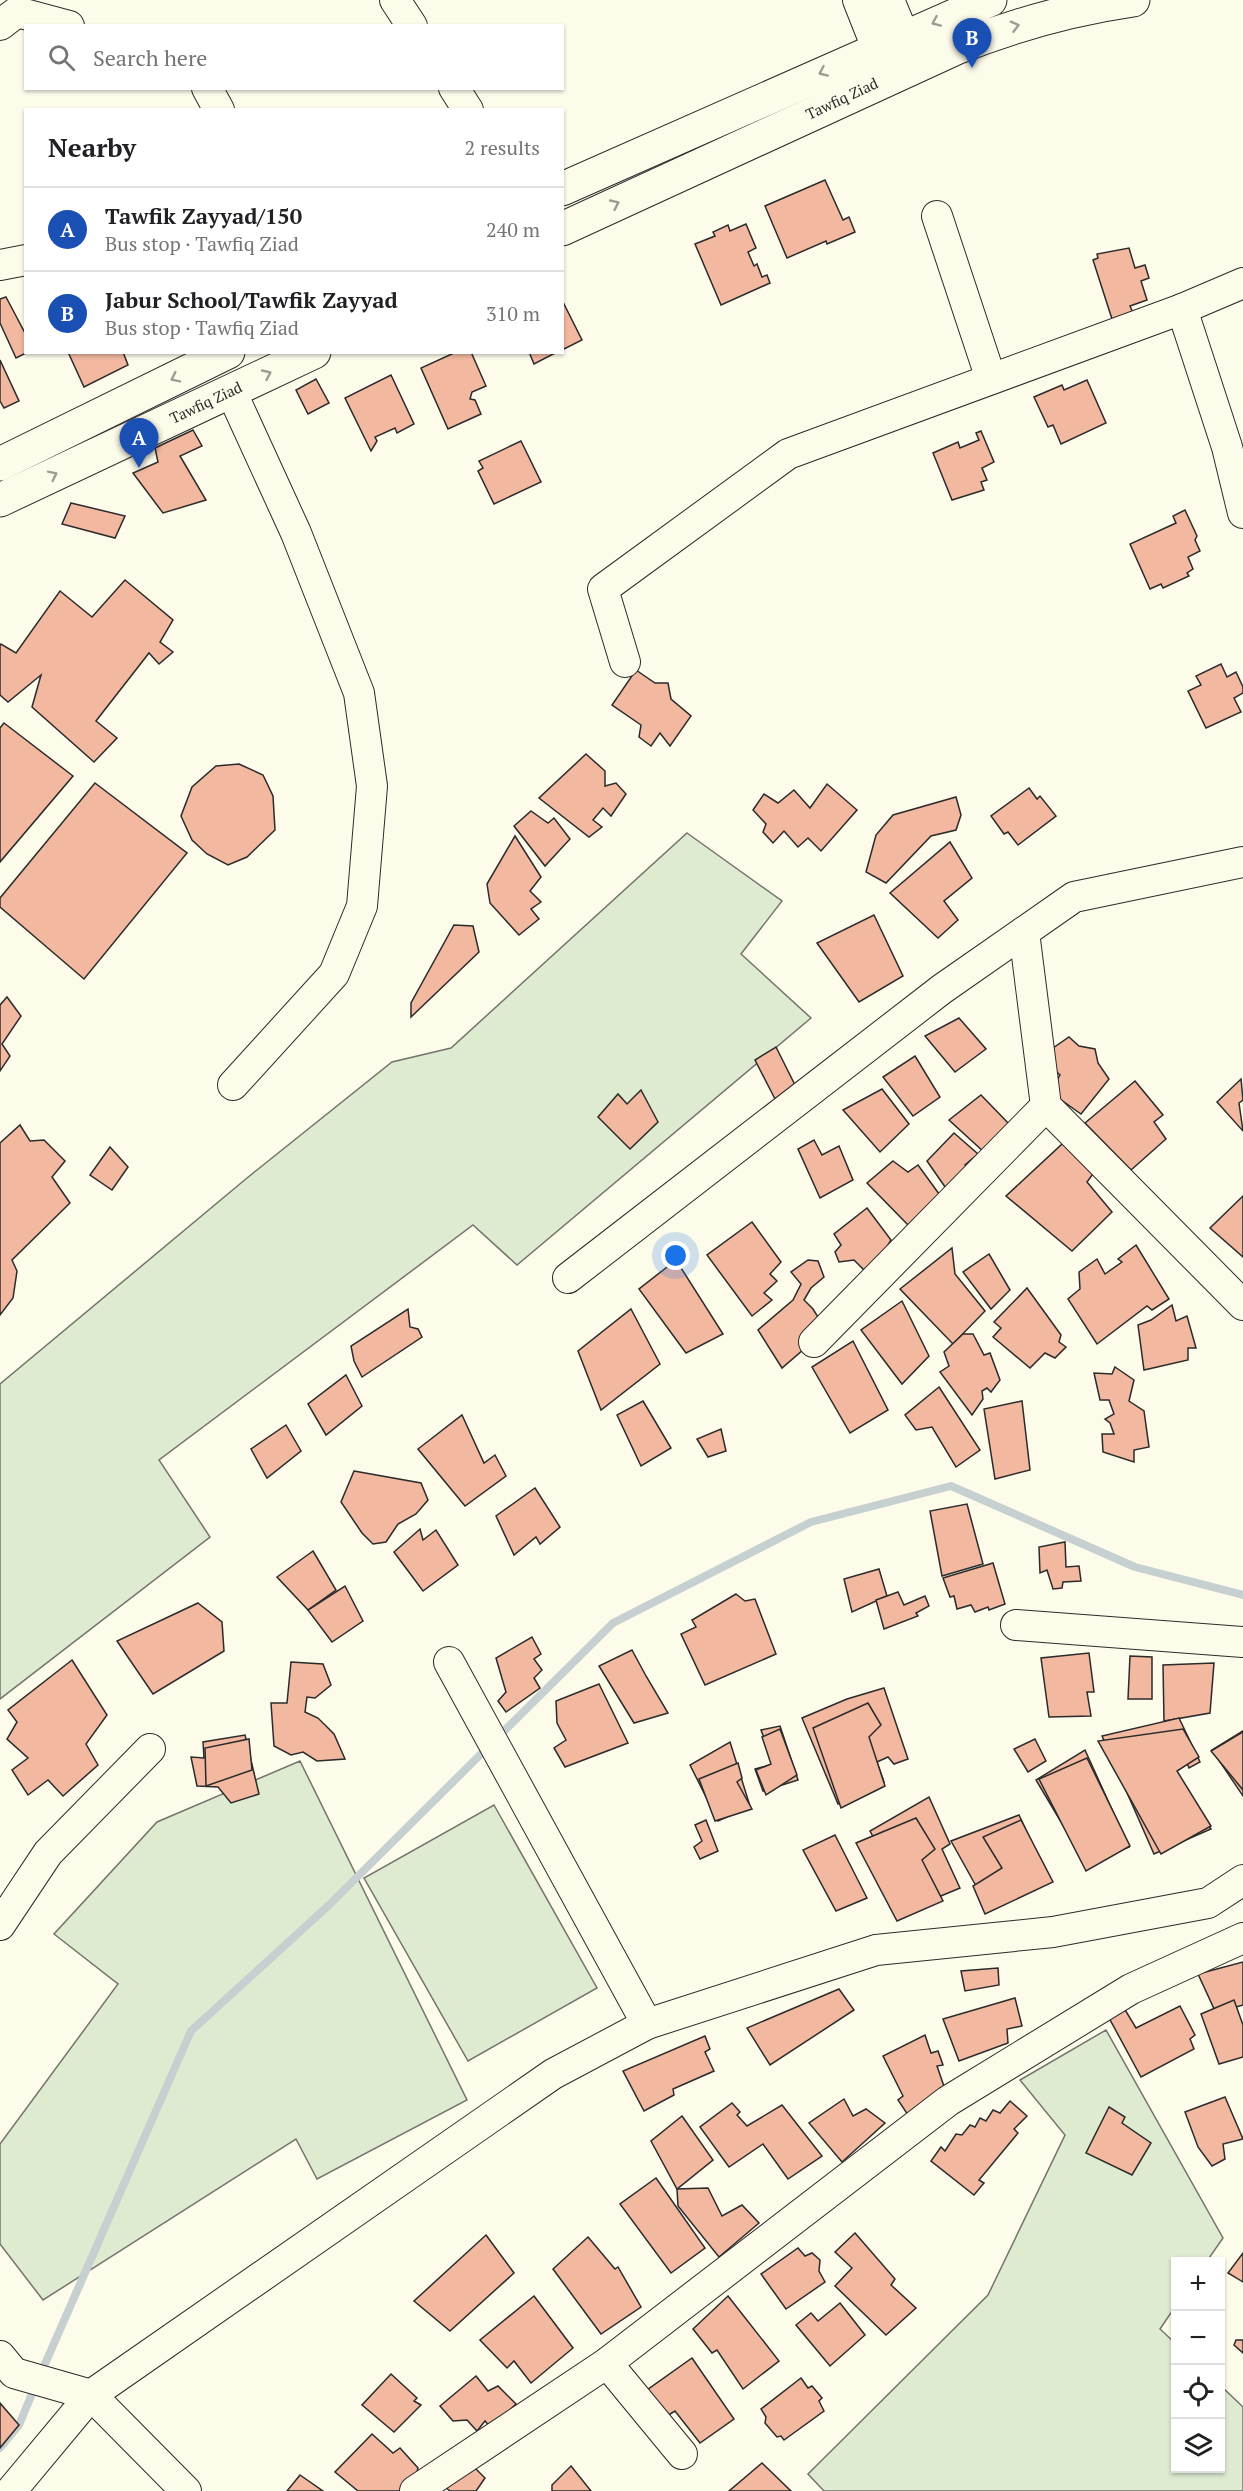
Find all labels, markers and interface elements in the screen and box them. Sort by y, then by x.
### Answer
one-way arrow [931,15,942,27]
pin: B [952,19,992,68]
one-way arrow [1009,21,1020,33]
search box [24,24,564,90]
icon: search [45,41,78,74]
text: Search here [93,43,207,72]
one-way arrow [819,65,830,77]
street label: Tawfiq Ziad [802,73,881,124]
text: Nearby [48,130,136,164]
text: 2 results [465,134,540,161]
one-way arrow [609,200,620,212]
text: Tawfik Zayyad/150 [105,201,302,230]
text: A [60,216,75,243]
text: 240 m [486,216,540,243]
text: Bus stop · Tawfiq Ziad [105,230,299,257]
text: Jabur School/Tawfik Zayyad [105,285,398,314]
text: B [61,300,74,327]
text: 310 m [486,300,540,327]
text: Bus stop · Tawfiq Ziad [105,314,299,341]
one-way arrow [261,370,272,382]
one-way arrow [171,371,182,383]
street label: Tawfiq Ziad [166,377,245,428]
pin: A [120,418,158,468]
one-way arrow [46,470,57,482]
your location [661,1241,690,1270]
map controls [1171,2257,1225,2473]
button: + [1171,2257,1225,2311]
button: − [1171,2311,1225,2365]
button: locate [1171,2365,1225,2419]
button: layers [1171,2419,1225,2473]

